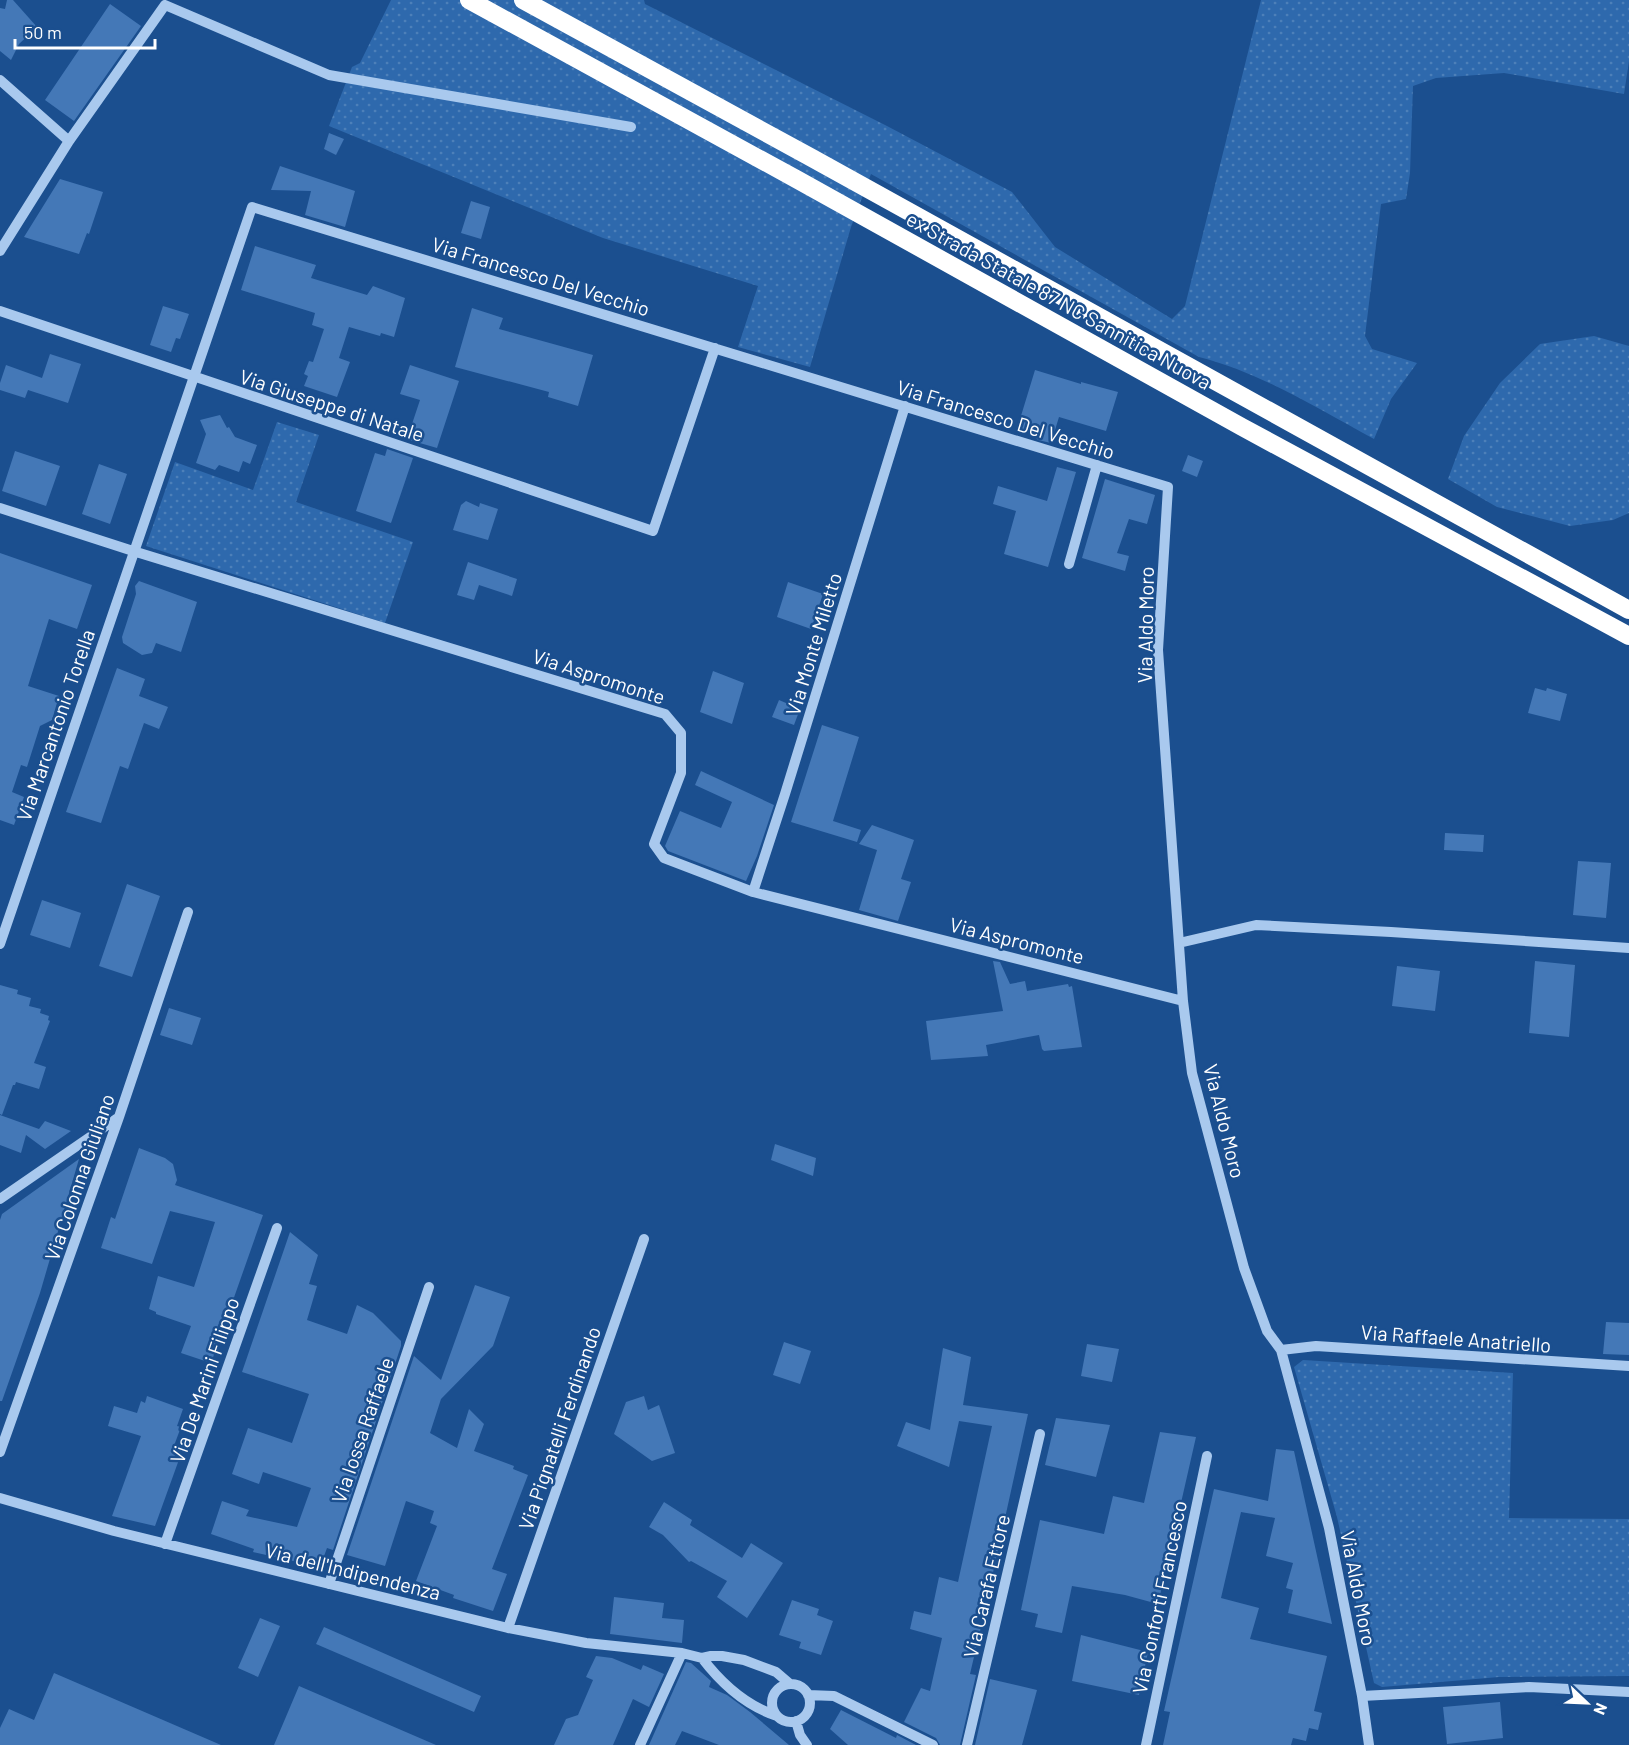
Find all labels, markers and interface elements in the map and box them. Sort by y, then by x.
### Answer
scale bar [15,12,154,50]
text: 50 m [24,21,62,43]
street label: ex Strada Statale 87 NC Sannitica Nuova [902,206,1216,394]
street label: Via Francesco Del Vecchio [429,231,653,321]
street label: Via Giuseppe di Natale [237,364,427,446]
street label: Via Francesco Del Vecchio [894,374,1118,464]
street label: Via Aldo Moro [1132,566,1158,684]
street label: Via Monte Miletto [780,570,846,718]
street label: Via Marcantonio Torella [11,626,99,824]
street label: Via Aspromonte [530,643,668,709]
street label: Via Aspromonte [947,912,1087,968]
street label: Via Aldo Moro [1199,1061,1251,1181]
street label: Via Colonna Giuliano [39,1090,119,1264]
street label: Via De Marini Filippo [164,1294,244,1466]
street label: Via Raffaele Anatriello [1360,1319,1552,1357]
street label: Via Pignatelli Ferdinando [513,1323,605,1533]
street label: Via Iossa Raffaele [326,1354,398,1506]
street label: Via Conforti Francesco [1127,1498,1191,1696]
street label: Via Carafa Ettore [958,1512,1014,1660]
street label: Via Aldo Moro [1336,1528,1382,1648]
street label: Via dell'Indipendenza [263,1538,443,1604]
north arrow [1557,1673,1617,1733]
text: N [1590,1700,1612,1718]

